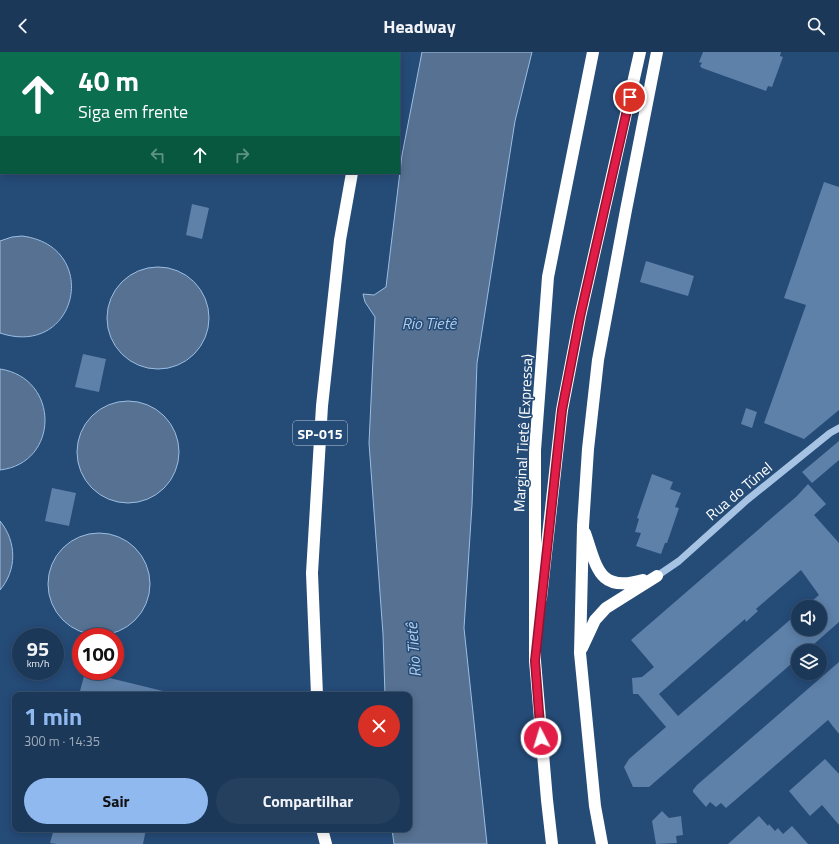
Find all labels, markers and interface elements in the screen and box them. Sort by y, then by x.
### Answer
text: Headway [383,13,456,40]
icon: back [12,15,34,37]
icon: search [805,15,827,37]
text: 40 m [78,59,139,102]
icon: ahead [12,68,64,120]
pin [613,80,647,114]
icon: arrive [619,86,641,108]
text: Siga em frente [78,98,188,125]
icon: left [147,144,169,166]
icon: ahead [189,144,211,166]
icon: right [231,144,253,166]
water label: Rio Tietê [402,311,458,335]
street label: Marginal Tietê (Expressa) [507,353,539,513]
road number: SP-015 [293,421,347,445]
street label: Rua do Túnel [701,456,777,526]
map controls [791,600,827,680]
button: sound [791,600,827,636]
water label: Rio Tietê [399,620,427,678]
speed limit sign: 100 [72,628,124,680]
text: 95 [27,633,49,664]
button: layers [791,644,827,680]
text: km/h [27,656,49,671]
text: 1 min [24,698,82,734]
button: close [358,705,400,747]
position arrow [520,717,562,759]
text: 300 m · 14:35 [24,731,100,751]
button: Sair [24,778,208,824]
button: Compartilhar [216,778,400,824]

